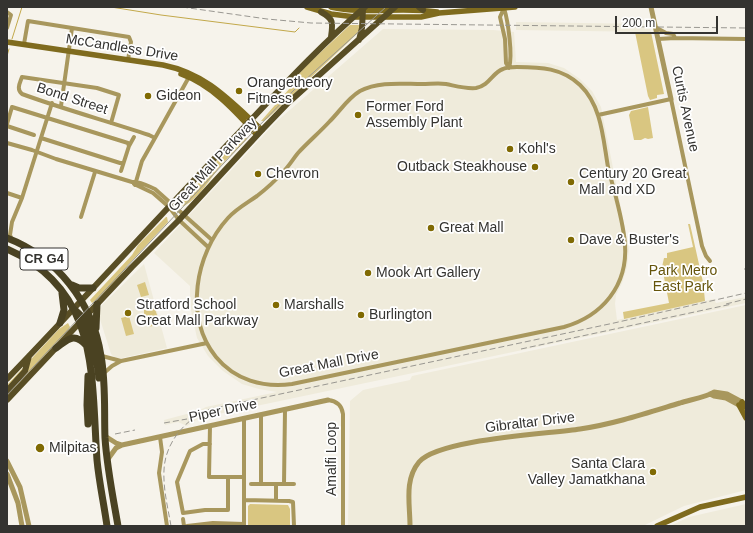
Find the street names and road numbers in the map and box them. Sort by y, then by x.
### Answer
street label: McCandless Drive [65,31,179,65]
street label: Curtis Avenue [668,64,702,154]
street label: Bond Street [34,80,110,118]
street label: Great Mall Parkway [165,115,261,215]
road number: CR G4 [20,248,68,270]
street label: Great Mall Drive [278,346,380,382]
street label: Piper Drive [187,396,259,426]
street label: Gibraltar Drive [484,409,576,437]
street label: Amalfi Loop [324,422,340,496]

